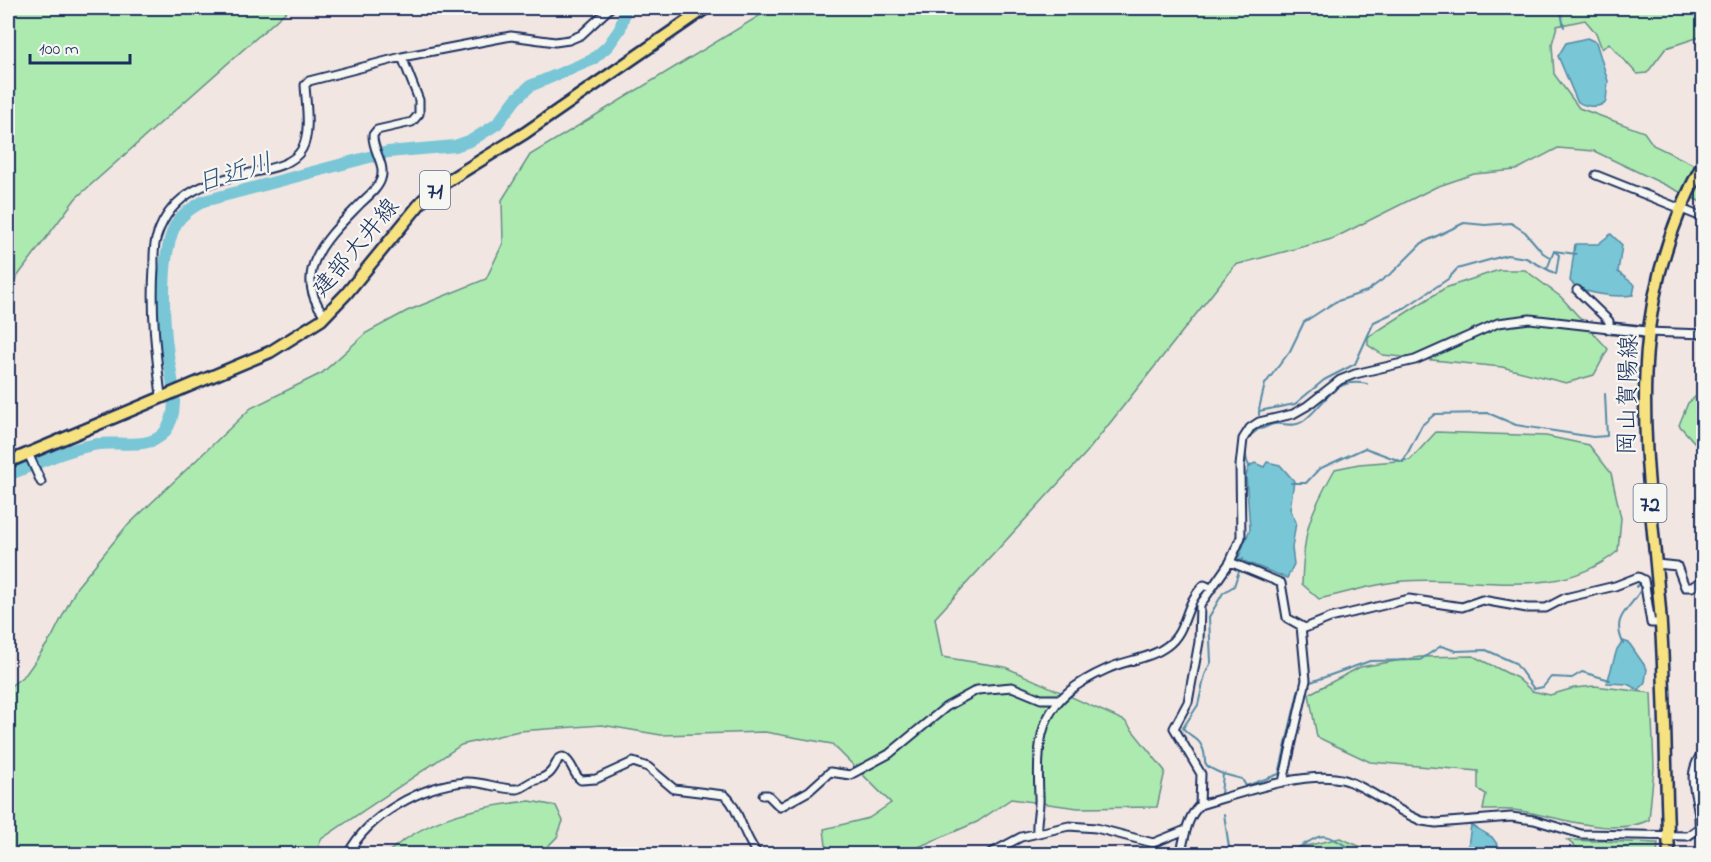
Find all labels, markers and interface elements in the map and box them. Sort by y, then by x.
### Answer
scale bar [30,27,130,65]
text: 100 m [39,37,79,63]
water label: 日近川 [192,145,278,204]
road number: 71 [420,171,450,209]
street label: 建部大井線 [305,191,409,306]
street label: 岡山賀陽線 [1611,335,1648,455]
road number: 72 [1634,484,1666,522]

